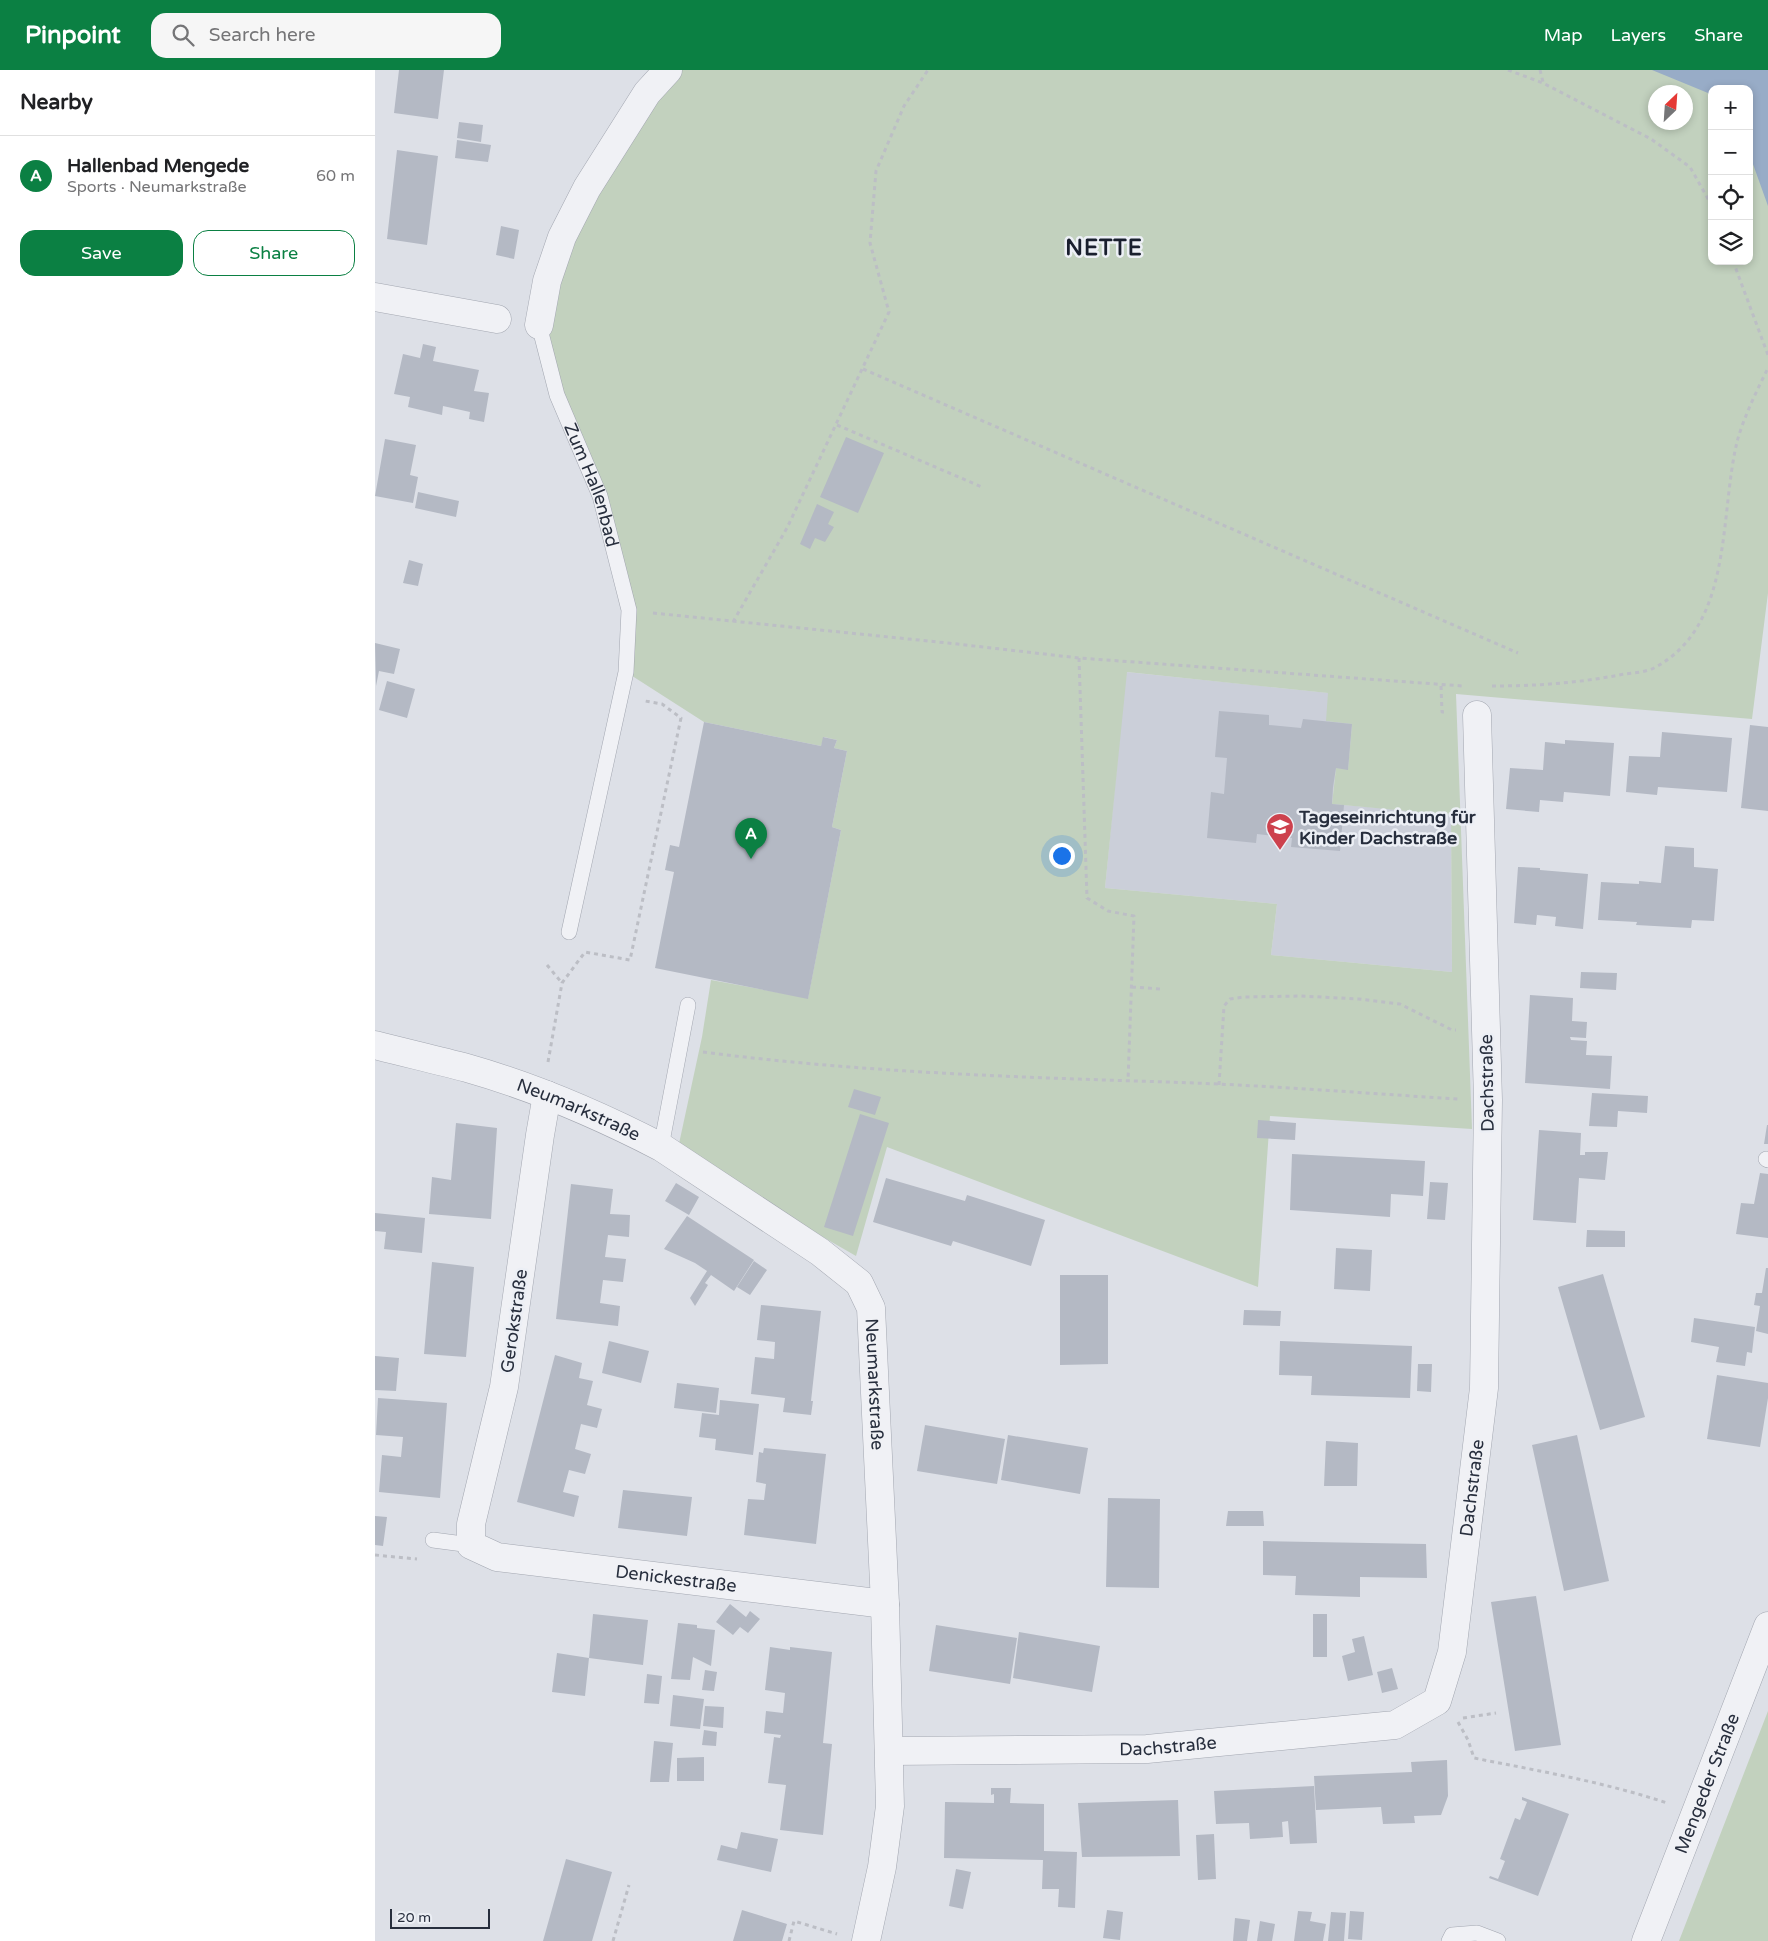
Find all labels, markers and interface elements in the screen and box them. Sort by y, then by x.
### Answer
search box [151,13,501,58]
text: Pinpoint [25,21,121,50]
icon: search [169,21,197,49]
text: Search here [209,24,316,46]
text: Map [1544,24,1583,46]
text: Layers [1611,24,1666,46]
text: Share [1694,24,1743,46]
north arrow [1648,85,1693,130]
map controls [1708,85,1753,265]
button: + [1708,85,1753,130]
text: Nearby [20,90,93,115]
button: − [1708,130,1753,175]
text: Hallenbad Mengede [67,155,249,177]
text: A [30,166,42,186]
text: 60 m [316,166,355,186]
button: locate [1708,175,1753,220]
text: Sports · Neumarkstraße [67,177,246,197]
button: layers [1708,220,1753,265]
button: Save [20,230,183,276]
button: Share [193,230,355,276]
district label: NETTE [1065,235,1143,261]
street label: Zum Hallenbad [559,420,624,549]
place label: Tageseinrichtung für Kinder Dachstraße [1298,806,1477,849]
school or university icon: Tageseinrichtung für Kinder Dachstraße [1265,812,1295,851]
pin: A [735,818,767,859]
your location [1049,843,1075,869]
street label: Dachstraße [1475,1034,1499,1132]
street label: Neumarkstraße [514,1074,644,1146]
street label: Gerokstraße [496,1268,532,1374]
street label: Neumarkstraße [860,1318,889,1451]
street label: Dachstraße [1455,1438,1489,1538]
street label: Denickestraße [614,1560,738,1597]
street label: Mengeder Straße [1670,1710,1744,1857]
street label: Dachstraße [1119,1731,1218,1760]
scale bar [390,1906,490,1929]
text: 20 m [397,1909,431,1926]

